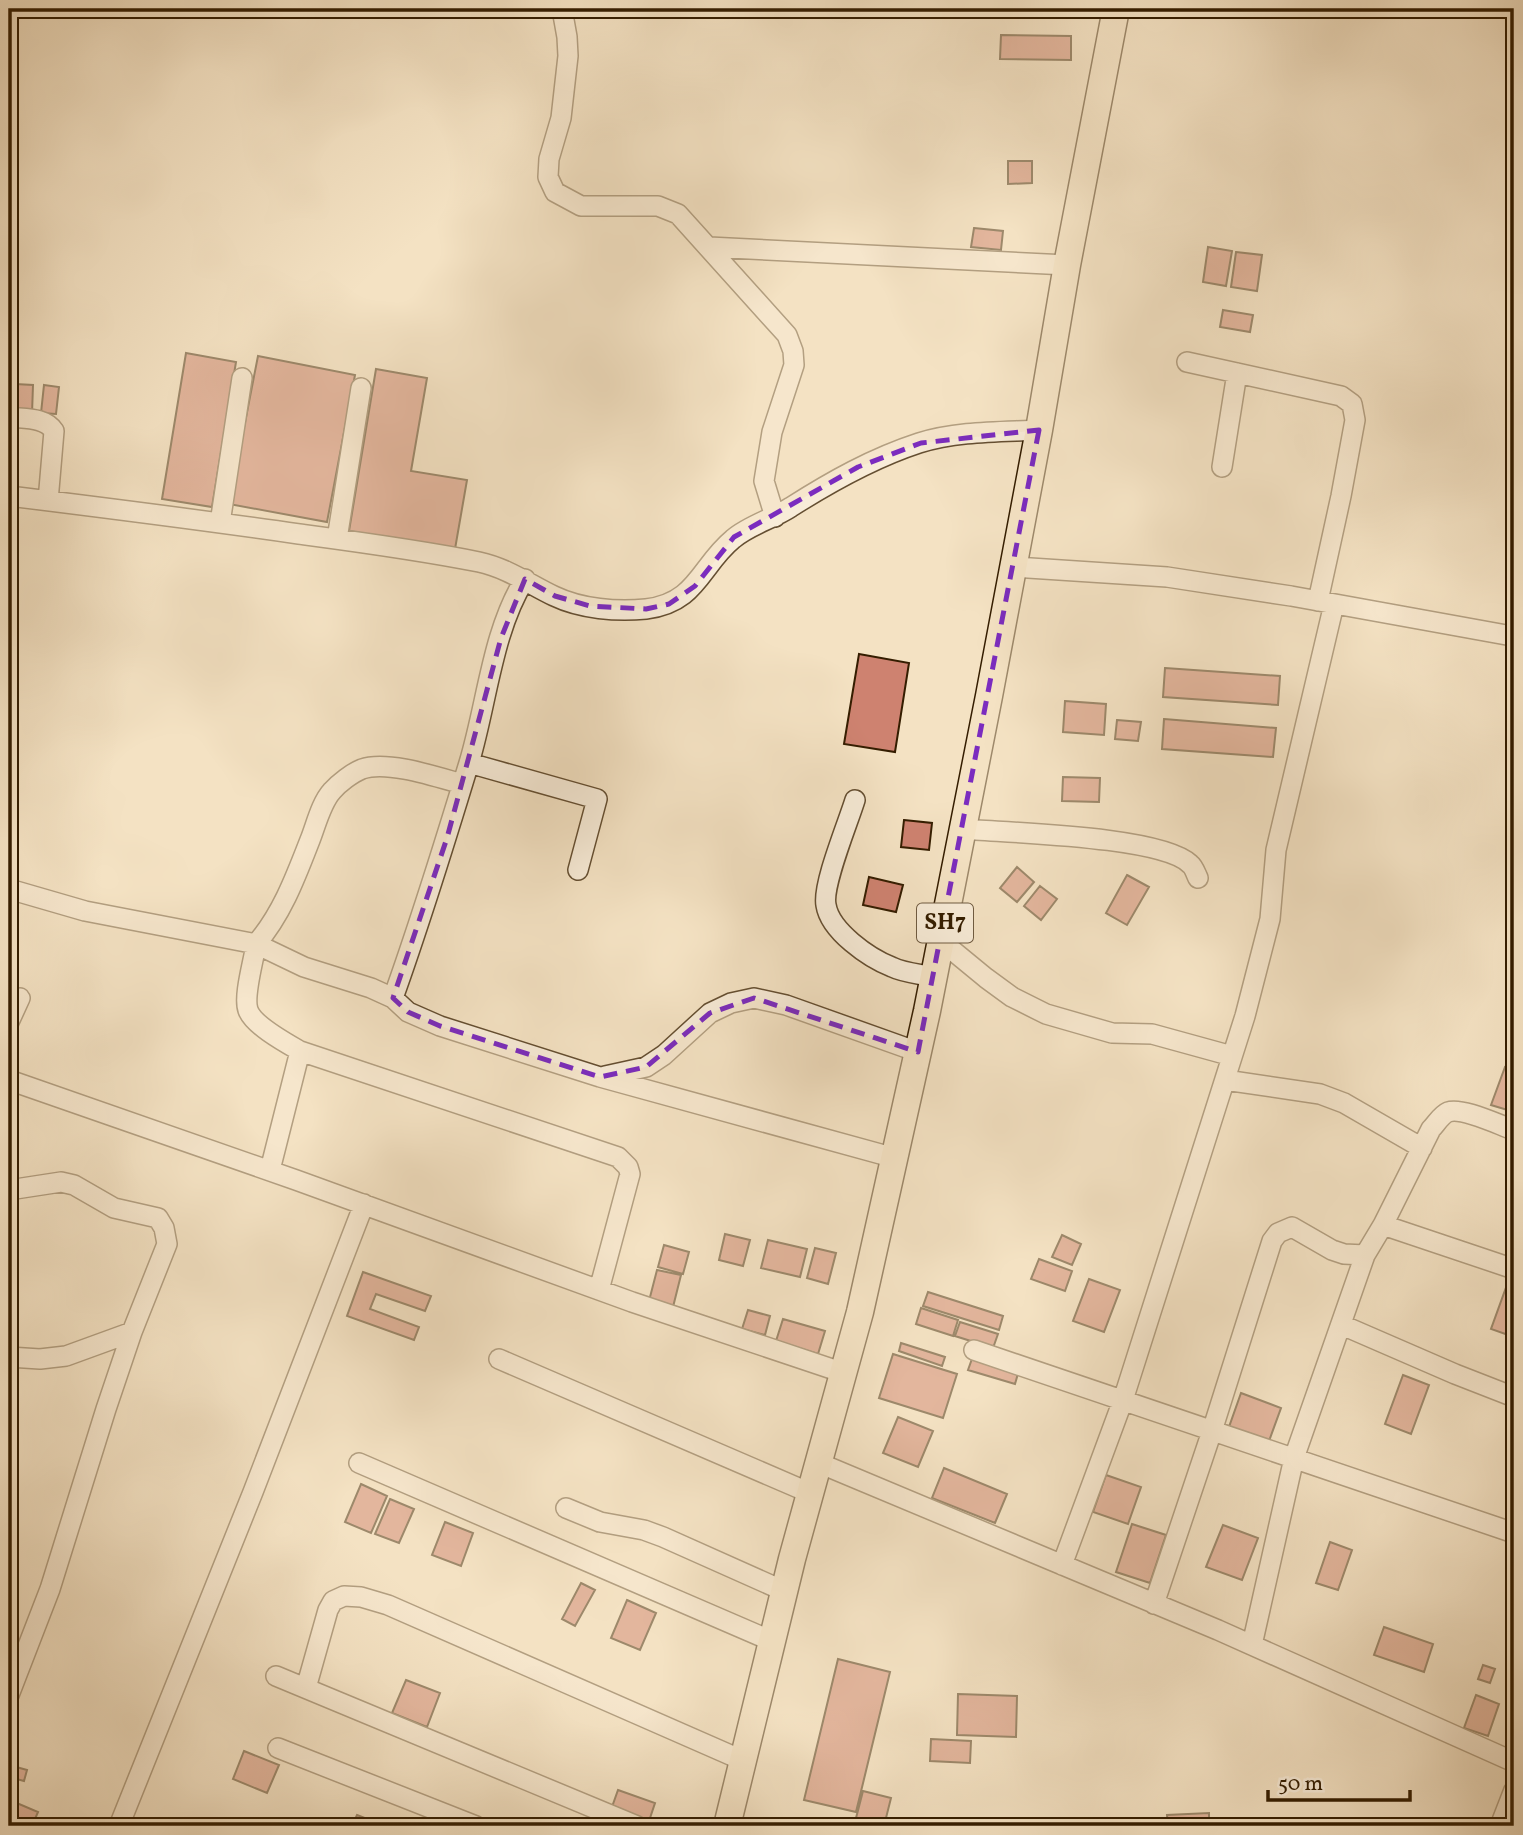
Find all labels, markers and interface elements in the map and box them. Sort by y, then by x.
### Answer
road number: SH7 [917,904,973,942]
scale bar [1268,1758,1409,1802]
text: 50 m [1278,1770,1323,1799]

